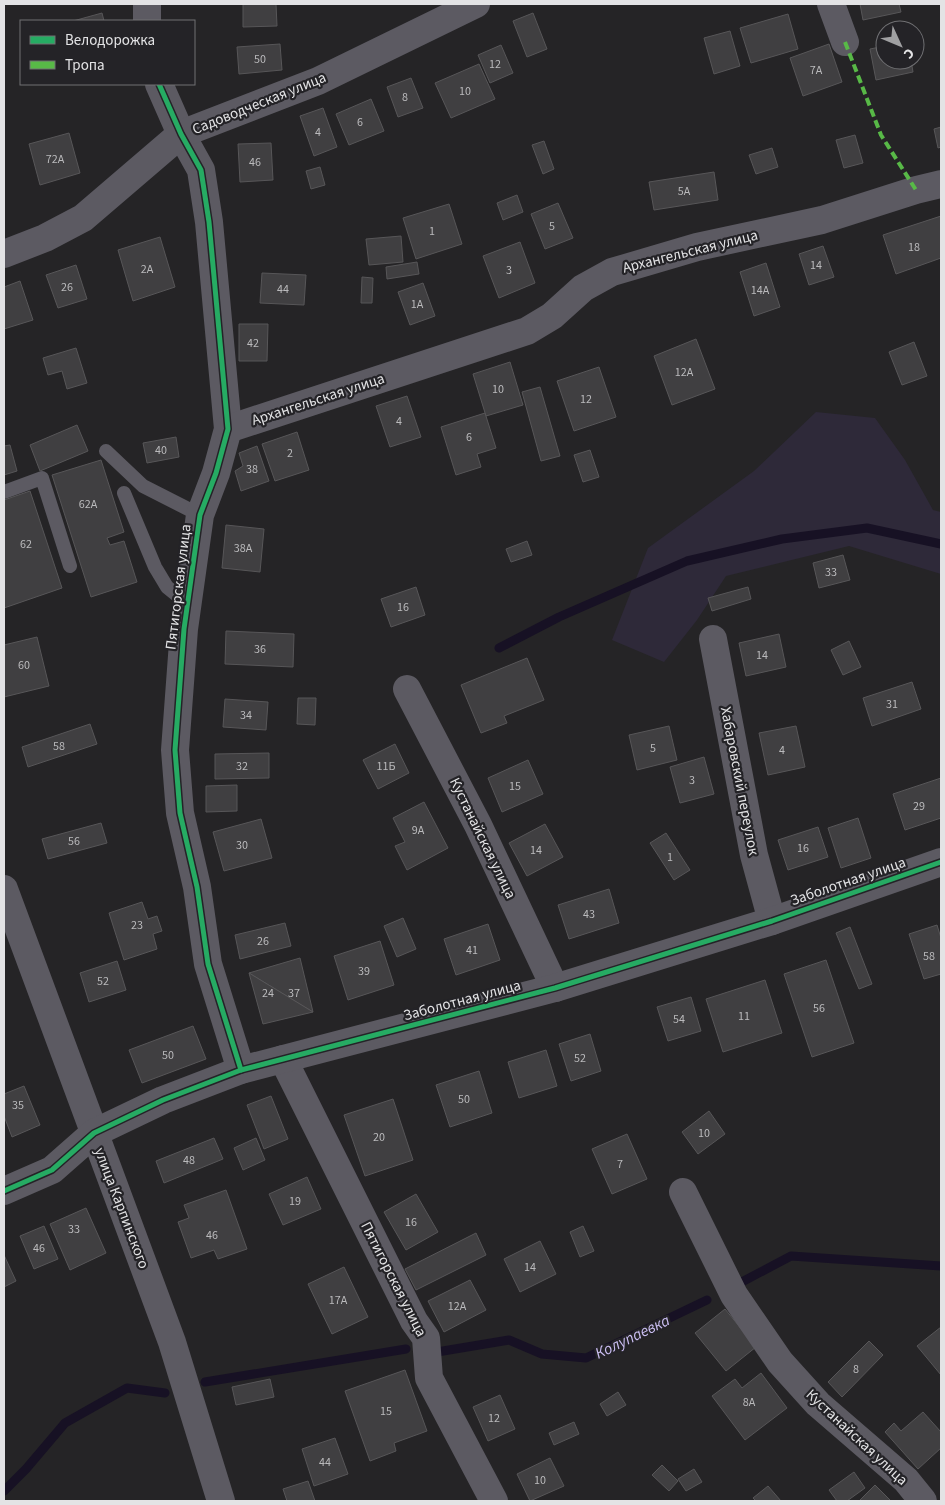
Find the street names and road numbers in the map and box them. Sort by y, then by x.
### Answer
street label: Садоводческая улица [189,67,329,140]
street label: Архангельская улица [620,225,760,278]
street label: Архангельская улица [249,368,387,431]
street label: Пятигорская улица [160,523,197,651]
street label: Хабаровский переулок [715,705,764,858]
street label: Кустанайская улица [444,774,521,902]
street label: Заболотная улица [788,852,909,911]
street label: Заболотная улица [401,975,523,1026]
street label: улица Карпинского [89,1145,154,1272]
street label: Пятигорская улица [355,1218,432,1340]
street label: Кустанайская улица [801,1385,912,1490]

